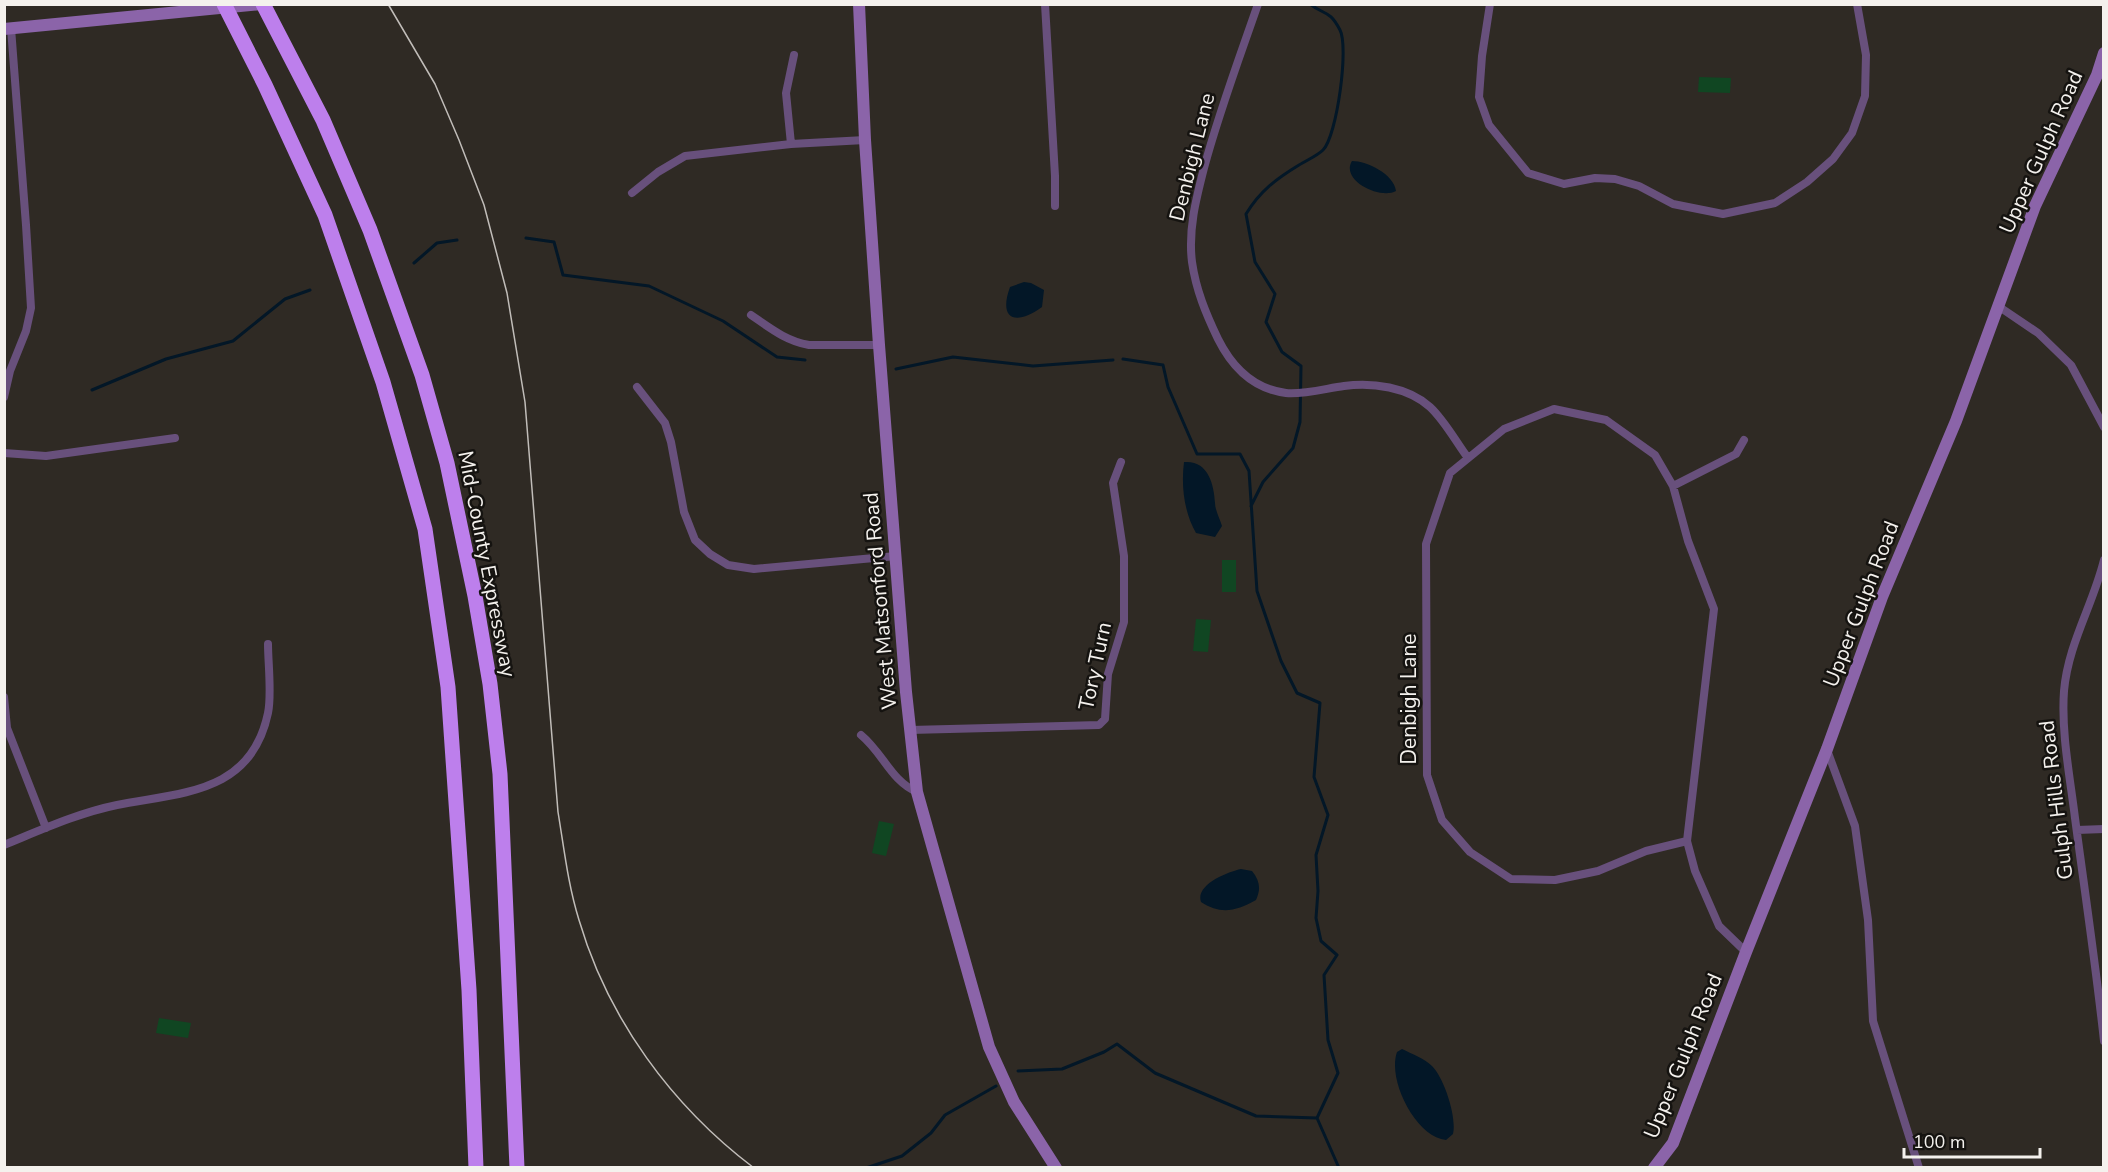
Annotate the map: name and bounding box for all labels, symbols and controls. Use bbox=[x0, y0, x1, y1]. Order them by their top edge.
street label: Upper Gulph Road bbox=[1993, 66, 2089, 238]
street label: Denbigh Lane bbox=[1163, 90, 1221, 224]
street label: Mid-County Expressway bbox=[451, 449, 523, 680]
street label: West Matsonford Road bbox=[857, 491, 903, 711]
street label: Upper Gulph Road bbox=[1816, 517, 1906, 691]
street label: Tory Turn bbox=[1072, 619, 1118, 713]
street label: Denbigh Lane bbox=[1395, 633, 1423, 765]
street label: Gulph Hills Road bbox=[2032, 719, 2080, 881]
street label: Upper Gulph Road bbox=[1637, 969, 1729, 1143]
scale bar bbox=[1904, 1121, 2040, 1159]
text: 100 m bbox=[1913, 1130, 1965, 1154]

